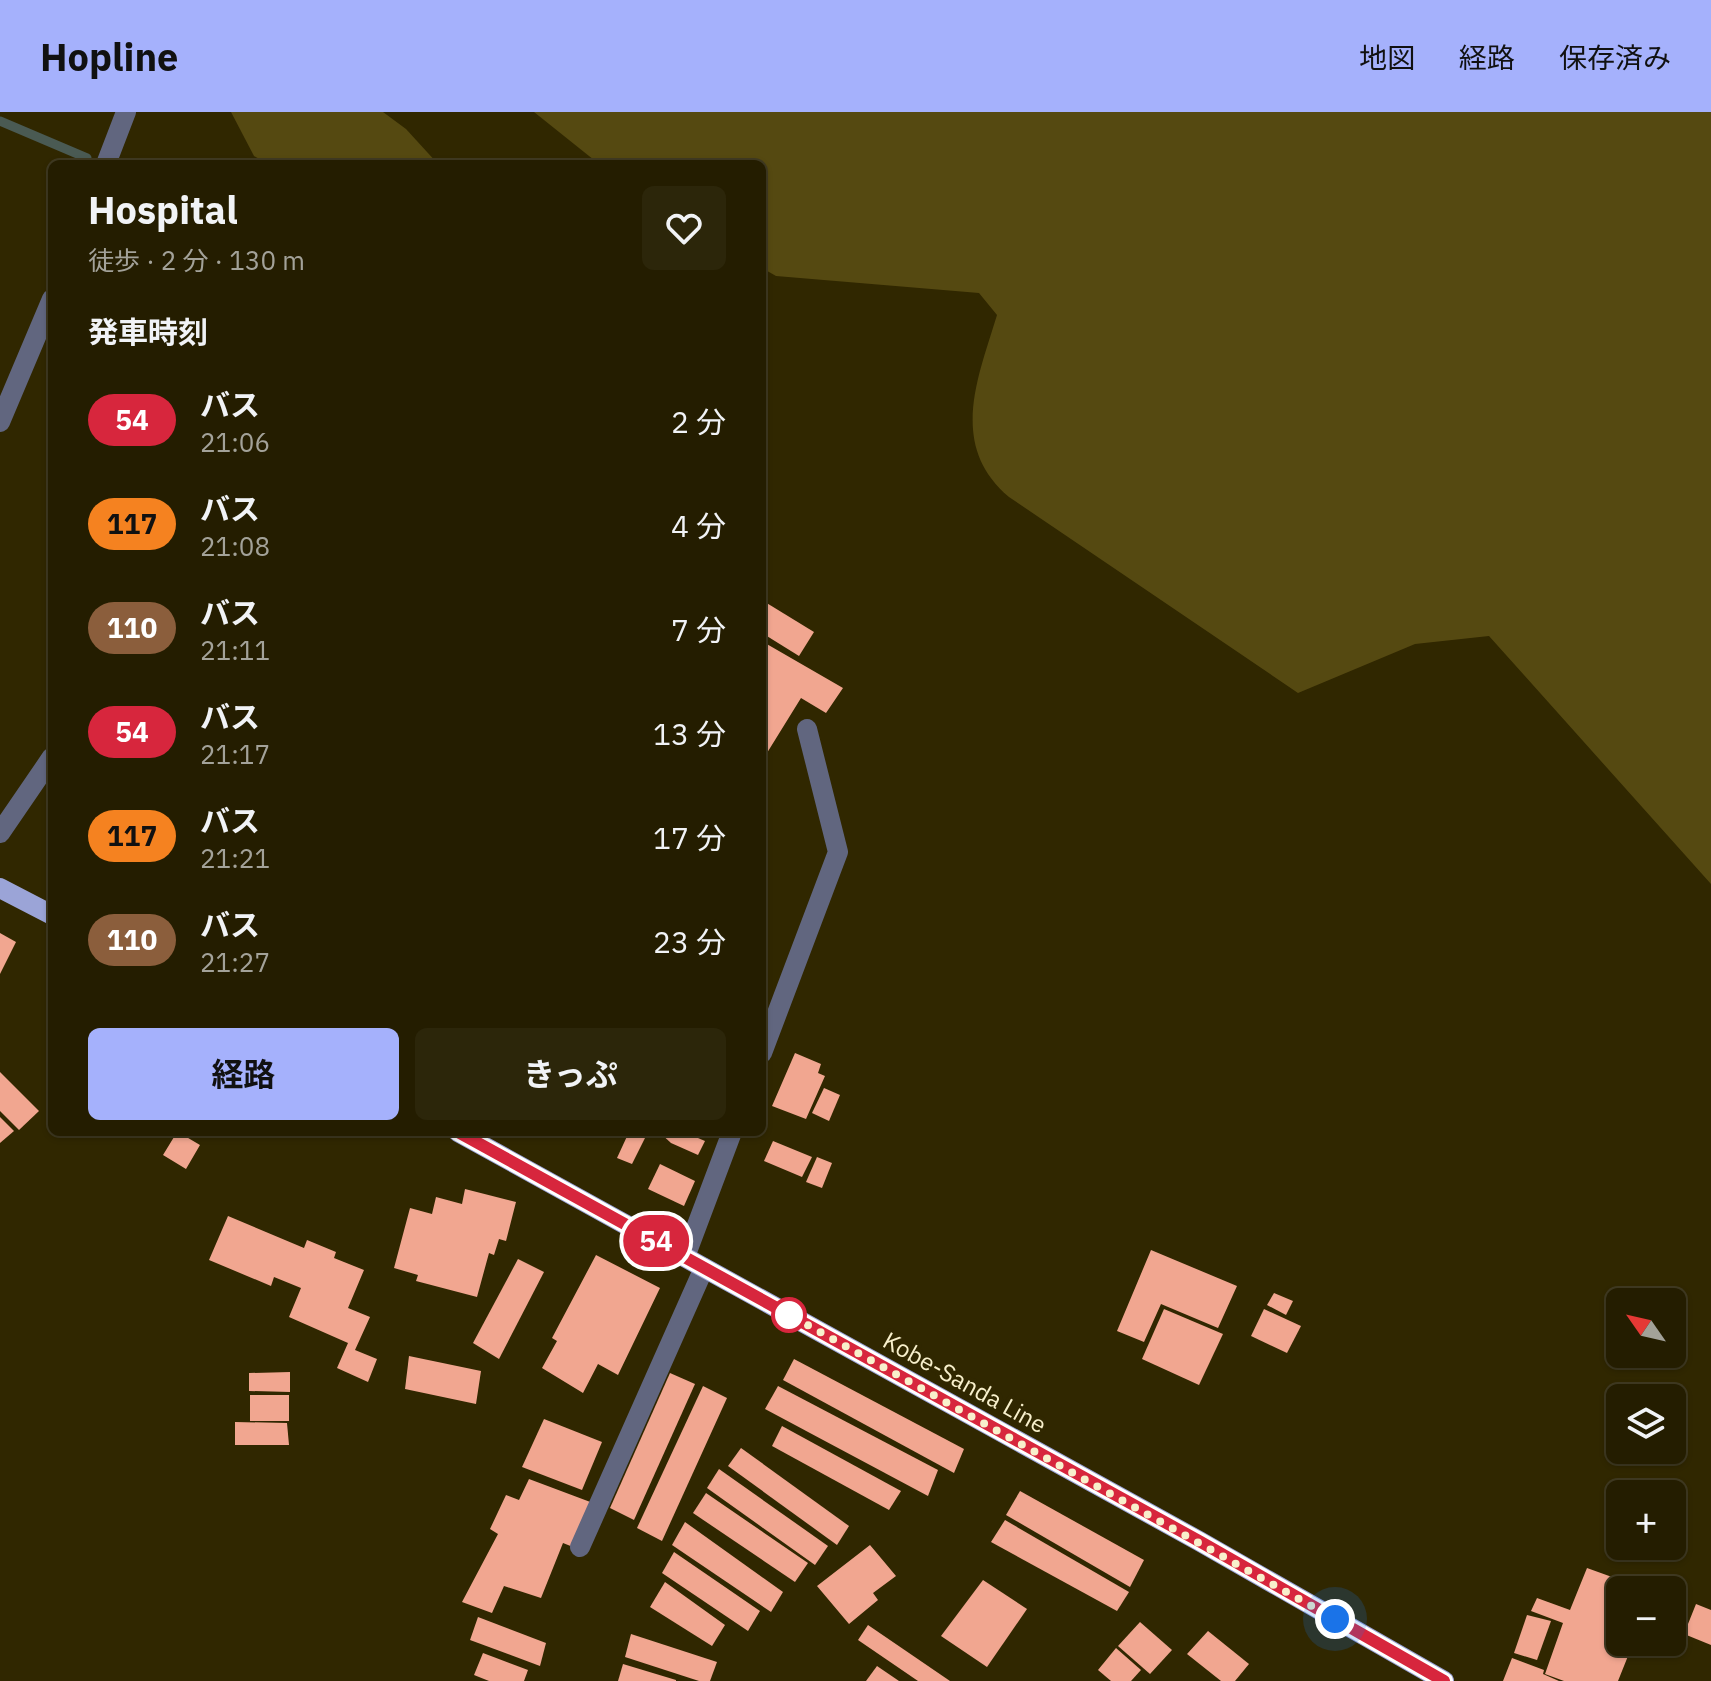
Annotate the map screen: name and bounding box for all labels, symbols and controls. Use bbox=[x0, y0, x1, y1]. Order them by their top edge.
text: Hopline bbox=[40, 32, 178, 81]
text: 地図 bbox=[1359, 39, 1415, 76]
text: 経路 bbox=[1459, 39, 1515, 76]
text: 保存済み bbox=[1559, 39, 1671, 76]
text: Hospital bbox=[88, 185, 238, 234]
button: heart bbox=[642, 186, 726, 270]
text: 徒歩 · 2 分 · 130 m bbox=[88, 243, 305, 277]
text: 発車時刻 bbox=[88, 312, 208, 351]
text: バス bbox=[200, 385, 260, 424]
text: 54 bbox=[115, 401, 149, 438]
text: 2 分 bbox=[671, 402, 726, 441]
text: 21:06 bbox=[200, 425, 270, 459]
text: バス bbox=[200, 489, 260, 528]
text: 117 bbox=[107, 505, 157, 542]
text: 4 分 bbox=[671, 506, 726, 545]
text: 21:08 bbox=[200, 529, 270, 563]
text: バス bbox=[200, 593, 260, 632]
text: 110 bbox=[107, 609, 157, 646]
text: 7 分 bbox=[671, 610, 726, 649]
text: 21:11 bbox=[200, 633, 270, 667]
text: バス bbox=[200, 697, 260, 736]
text: 54 bbox=[115, 713, 149, 750]
text: 13 分 bbox=[653, 714, 726, 753]
text: 21:17 bbox=[200, 737, 270, 771]
text: バス bbox=[200, 801, 260, 840]
text: 117 bbox=[107, 817, 157, 854]
text: 17 分 bbox=[653, 818, 726, 857]
text: 21:21 bbox=[200, 841, 270, 875]
text: バス bbox=[200, 905, 260, 944]
text: 110 bbox=[107, 921, 157, 958]
text: 23 分 bbox=[653, 922, 726, 961]
text: 21:27 bbox=[200, 945, 270, 979]
button: 経路 bbox=[88, 1028, 399, 1120]
button: きっぷ bbox=[415, 1028, 726, 1120]
line badge: 54 bbox=[620, 1215, 692, 1267]
text: 54 bbox=[639, 1222, 673, 1259]
north arrow bbox=[1606, 1288, 1686, 1368]
map controls bbox=[1606, 1288, 1686, 1656]
unlabelled marker bbox=[772, 1298, 806, 1332]
street label: Kobe-Sanda Line bbox=[878, 1324, 1052, 1440]
button: layers bbox=[1606, 1384, 1686, 1464]
button: + bbox=[1606, 1480, 1686, 1560]
button: − bbox=[1606, 1576, 1686, 1656]
your location bbox=[1315, 1599, 1355, 1639]

